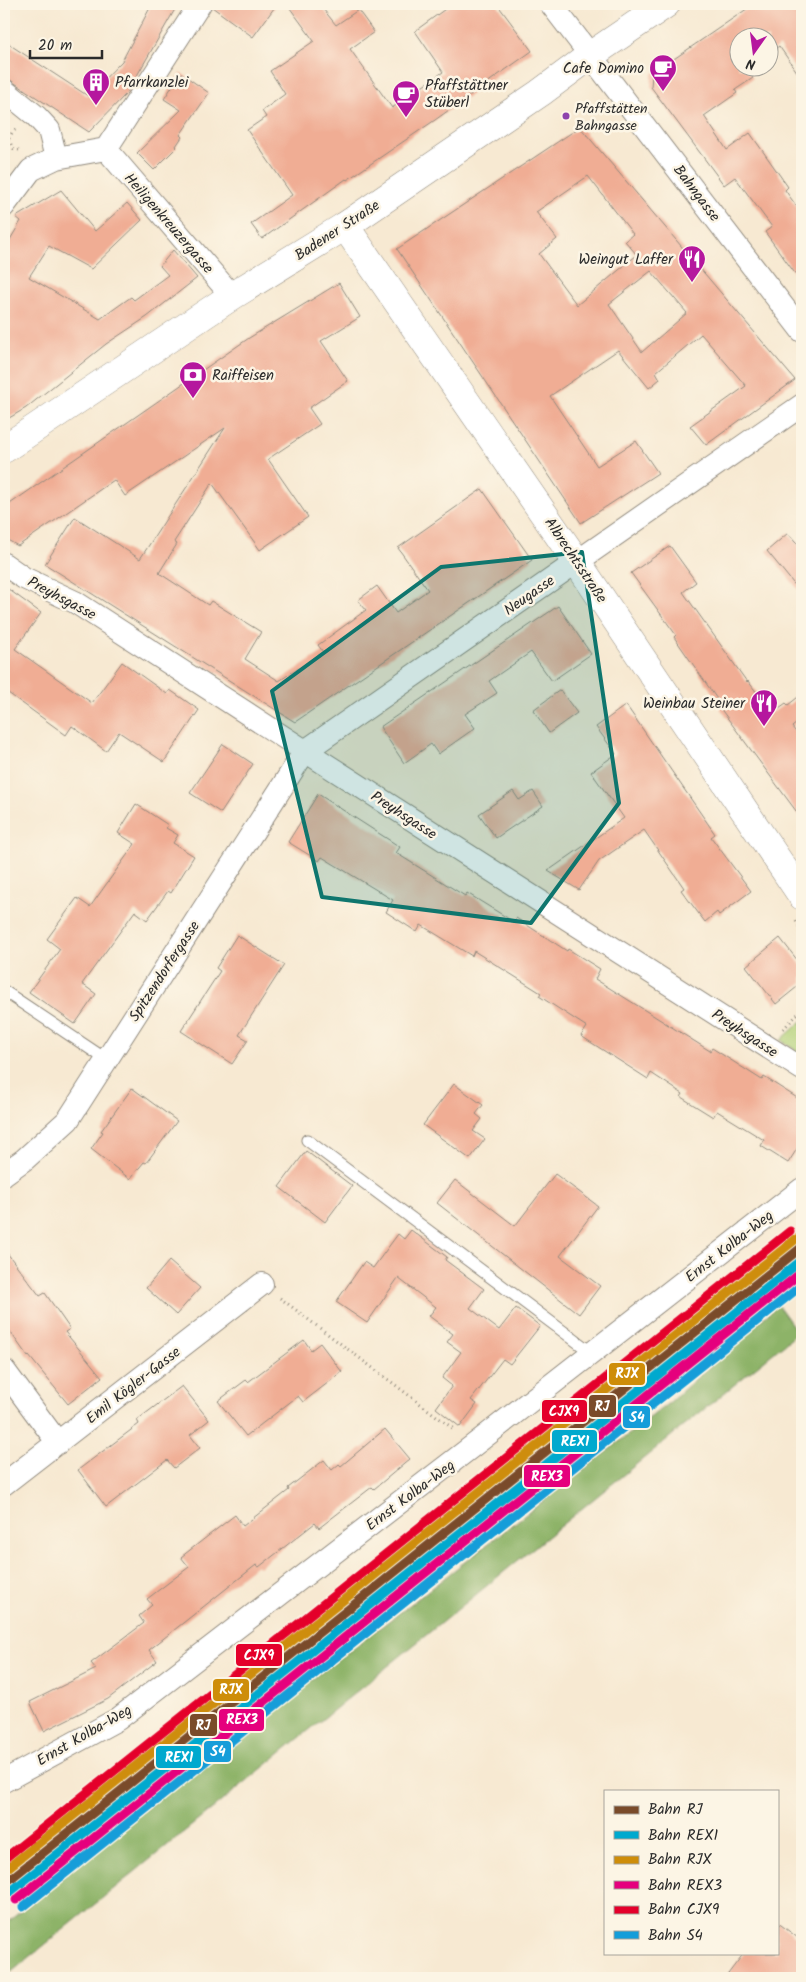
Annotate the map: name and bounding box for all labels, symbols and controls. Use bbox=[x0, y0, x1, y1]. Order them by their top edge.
scale bar bbox=[30, 28, 102, 60]
north arrow bbox=[728, 28, 778, 78]
text: 20 m bbox=[38, 34, 72, 58]
text: N bbox=[744, 52, 758, 75]
cafe icon: Cafe Domino bbox=[648, 53, 678, 92]
place label: Cafe Domino bbox=[563, 57, 644, 81]
building icon: Pfarrkanzlei bbox=[81, 67, 111, 106]
place label: Pfarrkanzlei bbox=[115, 71, 190, 95]
place label: Pfaffstättner Stüberl bbox=[425, 74, 509, 115]
cafe icon: Pfaffstättner Stüberl bbox=[391, 79, 421, 118]
place label: Pfaffstätten Bahngasse bbox=[575, 98, 648, 137]
marker: Pfaffstätten Bahngasse bbox=[561, 111, 571, 121]
street label: Bahngasse bbox=[667, 160, 726, 227]
street label: Heiligenkreuzergasse bbox=[117, 168, 219, 280]
street label: Badener Straße bbox=[290, 194, 385, 268]
restaurant icon: Weingut Laffer bbox=[677, 244, 707, 283]
place label: Weingut Laffer bbox=[579, 248, 674, 272]
bank icon: Raiffeisen bbox=[178, 360, 208, 399]
place label: Raiffeisen bbox=[212, 364, 274, 388]
street label: Albrechtsstraße bbox=[538, 513, 613, 609]
street label: Neugasse bbox=[499, 569, 560, 622]
street label: Preyhsgasse bbox=[23, 571, 101, 627]
restaurant icon: Weinbau Steiner bbox=[749, 688, 779, 727]
place label: Weinbau Steiner bbox=[643, 692, 746, 716]
street label: Preyhsgasse bbox=[365, 785, 442, 846]
street label: Spitzendorfergasse bbox=[123, 916, 207, 1027]
street label: Preyhsgasse bbox=[706, 1003, 783, 1064]
street label: Ernst Kolba-Weg bbox=[680, 1204, 779, 1289]
street label: Emil Kögler-Gasse bbox=[81, 1341, 186, 1431]
line badge: RJX bbox=[608, 1362, 646, 1386]
text: RJX bbox=[615, 1363, 640, 1385]
line badge: RJ bbox=[588, 1394, 617, 1418]
text: RJ bbox=[594, 1396, 611, 1418]
line badge: CJX9 bbox=[541, 1399, 588, 1423]
text: CJX9 bbox=[549, 1401, 579, 1423]
line badge: S4 bbox=[622, 1405, 651, 1429]
text: S4 bbox=[629, 1407, 645, 1429]
line badge: REX1 bbox=[551, 1429, 598, 1453]
text: REX1 bbox=[561, 1431, 590, 1453]
street label: Ernst Kolba-Weg bbox=[361, 1454, 460, 1537]
line badge: REX3 bbox=[523, 1464, 571, 1488]
text: REX3 bbox=[531, 1466, 563, 1488]
line badge: CJX9 bbox=[235, 1643, 283, 1667]
text: CJX9 bbox=[244, 1645, 274, 1667]
line badge: RJX bbox=[212, 1678, 250, 1702]
text: RJX bbox=[219, 1679, 244, 1701]
street label: Ernst Kolba-Weg bbox=[32, 1699, 137, 1773]
line badge: REX3 bbox=[218, 1708, 265, 1732]
text: REX3 bbox=[226, 1709, 258, 1731]
line badge: RJ bbox=[189, 1713, 218, 1737]
text: RJ bbox=[195, 1715, 212, 1737]
line badge: S4 bbox=[203, 1740, 232, 1763]
text: S4 bbox=[210, 1741, 226, 1763]
line badge: REX1 bbox=[155, 1745, 202, 1769]
text: REX1 bbox=[165, 1747, 194, 1769]
legend bbox=[604, 1790, 778, 1954]
text: Bahn RJ bbox=[648, 1798, 703, 1822]
text: Bahn REX1 bbox=[648, 1824, 719, 1848]
text: Bahn RJX bbox=[648, 1848, 712, 1872]
text: Bahn REX3 bbox=[648, 1874, 723, 1898]
text: Bahn CJX9 bbox=[648, 1898, 720, 1922]
text: Bahn S4 bbox=[648, 1924, 703, 1948]

